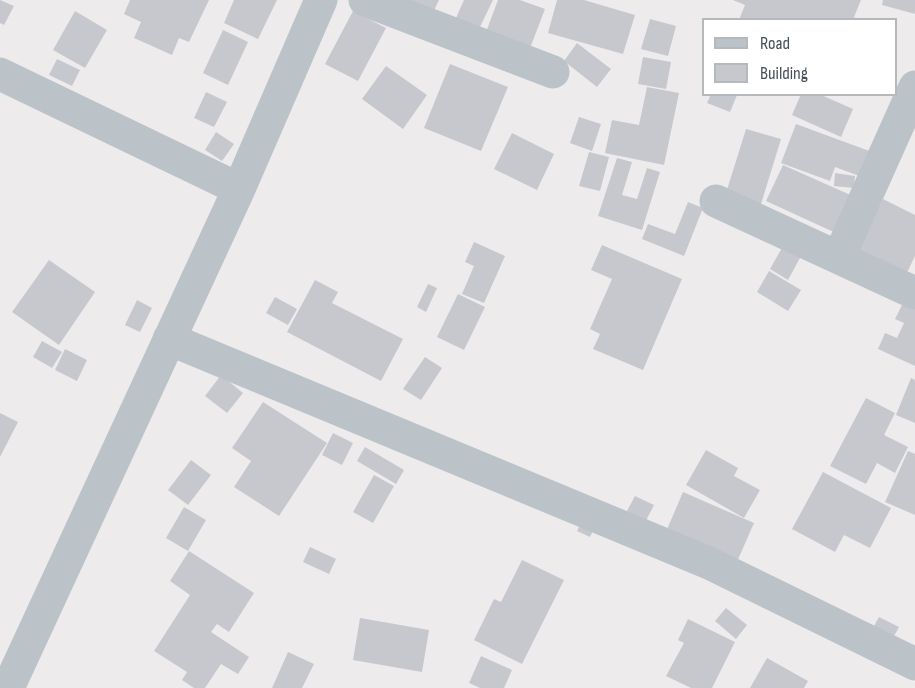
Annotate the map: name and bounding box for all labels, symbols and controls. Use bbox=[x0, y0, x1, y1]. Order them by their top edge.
legend bbox=[702, 18, 897, 96]
text: Road bbox=[760, 33, 790, 54]
text: Building bbox=[760, 63, 808, 84]

